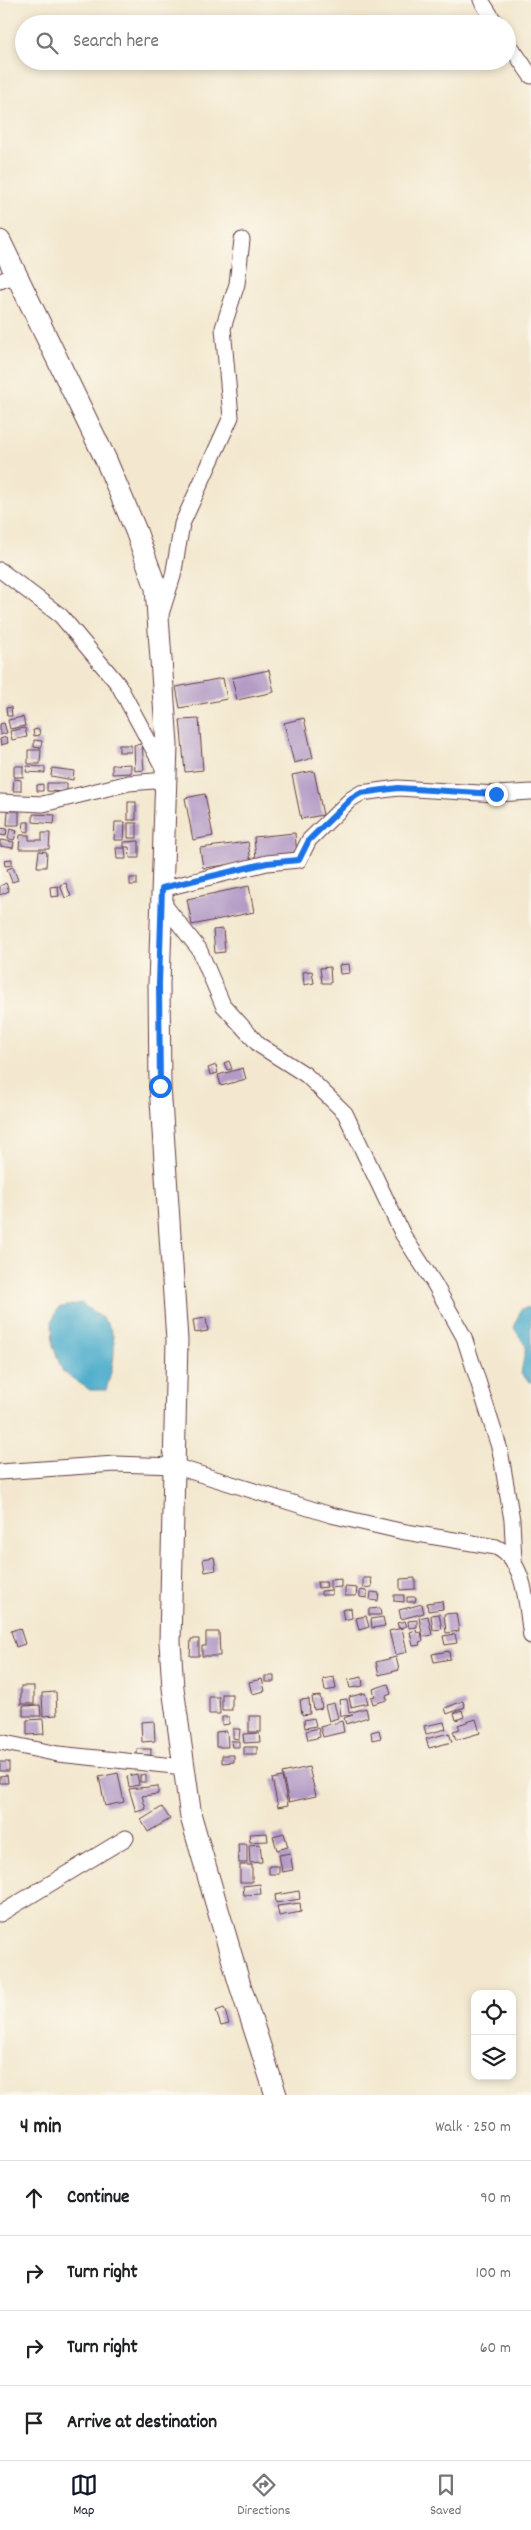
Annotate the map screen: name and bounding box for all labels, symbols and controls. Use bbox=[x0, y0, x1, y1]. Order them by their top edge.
search box bbox=[15, 15, 516, 70]
icon: search bbox=[33, 29, 61, 57]
text: Search here bbox=[73, 29, 159, 56]
route end bbox=[485, 783, 508, 806]
route start bbox=[149, 1075, 172, 1098]
map controls bbox=[471, 1990, 516, 2080]
button: locate bbox=[471, 1990, 516, 2035]
button: layers bbox=[471, 2035, 516, 2080]
text: 4 min bbox=[20, 2113, 62, 2143]
text: Walk · 250 m bbox=[435, 2116, 511, 2139]
icon: ahead bbox=[20, 2184, 48, 2212]
text: Continue bbox=[67, 2185, 129, 2212]
text: 90 m bbox=[480, 2187, 511, 2210]
icon: right bbox=[20, 2259, 48, 2287]
text: Turn right bbox=[67, 2260, 138, 2287]
text: 100 m bbox=[475, 2262, 511, 2285]
icon: right bbox=[20, 2334, 48, 2362]
text: Turn right bbox=[67, 2335, 138, 2362]
text: 60 m bbox=[480, 2337, 511, 2360]
icon: arrive bbox=[20, 2409, 48, 2437]
text: Arrive at destination bbox=[67, 2410, 217, 2437]
tab: Map bbox=[70, 2471, 98, 2521]
tab: Directions bbox=[237, 2471, 290, 2521]
tab: Saved bbox=[430, 2471, 461, 2521]

